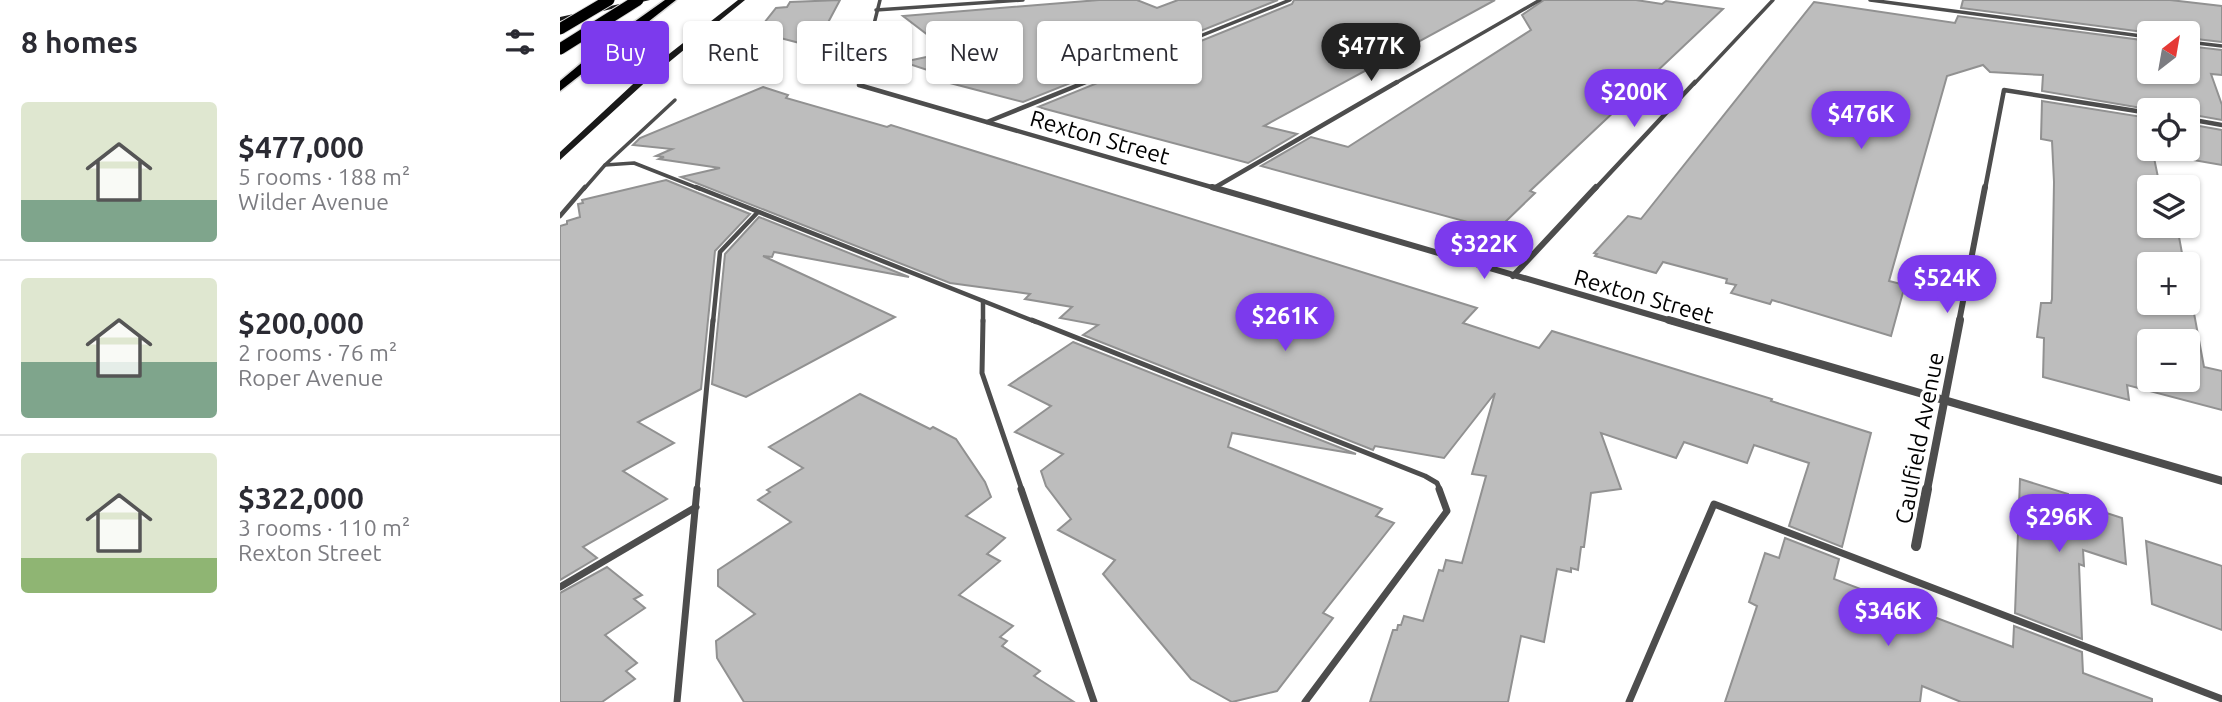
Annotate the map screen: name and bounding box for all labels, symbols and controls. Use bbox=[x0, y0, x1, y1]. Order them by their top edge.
chip: Buy bbox=[581, 21, 669, 84]
chip: Rent bbox=[683, 21, 783, 84]
chip: Filters bbox=[797, 21, 912, 84]
chip: New bbox=[926, 21, 1023, 84]
chip: Apartment bbox=[1037, 21, 1202, 84]
north arrow bbox=[2137, 21, 2200, 84]
map controls bbox=[2137, 21, 2200, 392]
icon: filters bbox=[501, 23, 539, 61]
pin: $477K bbox=[1322, 24, 1420, 83]
text: 8 homes bbox=[21, 25, 138, 59]
text: $477K bbox=[1337, 33, 1405, 58]
pin: $200K bbox=[1585, 69, 1683, 129]
text: $200K bbox=[1600, 79, 1668, 104]
pin: $476K bbox=[1812, 92, 1910, 151]
button: locate bbox=[2137, 98, 2200, 161]
text: $476K bbox=[1827, 101, 1895, 126]
street label: Rexton Street bbox=[1028, 105, 1172, 169]
icon: home bbox=[77, 130, 161, 214]
text: $477,000 bbox=[238, 130, 364, 164]
text: 5 rooms · 188 m² bbox=[238, 164, 410, 189]
button: layers bbox=[2137, 175, 2200, 238]
text: Wilder Avenue bbox=[238, 189, 389, 214]
pin: $322K bbox=[1435, 222, 1533, 281]
text: $322K bbox=[1450, 231, 1518, 256]
button: + bbox=[2137, 252, 2200, 315]
pin: $524K bbox=[1898, 256, 1996, 315]
street label: Rexton Street bbox=[1572, 264, 1716, 328]
text: $524K bbox=[1913, 265, 1981, 290]
pin: $261K bbox=[1236, 294, 1334, 353]
text: $261K bbox=[1251, 303, 1319, 328]
icon: home bbox=[77, 306, 161, 390]
text: $200,000 bbox=[238, 306, 364, 340]
button: − bbox=[2137, 329, 2200, 392]
text: 2 rooms · 76 m² bbox=[238, 340, 397, 365]
street label: Caulfield Avenue bbox=[1890, 350, 1948, 526]
text: Roper Avenue bbox=[238, 365, 383, 390]
icon: home bbox=[77, 481, 161, 565]
text: $322,000 bbox=[238, 481, 364, 515]
pin: $296K bbox=[2010, 494, 2108, 554]
text: $296K bbox=[2025, 504, 2093, 529]
text: 3 rooms · 110 m² bbox=[238, 515, 410, 540]
text: Rexton Street bbox=[238, 540, 382, 565]
pin: $346K bbox=[1839, 588, 1937, 648]
text: $346K bbox=[1854, 598, 1922, 623]

